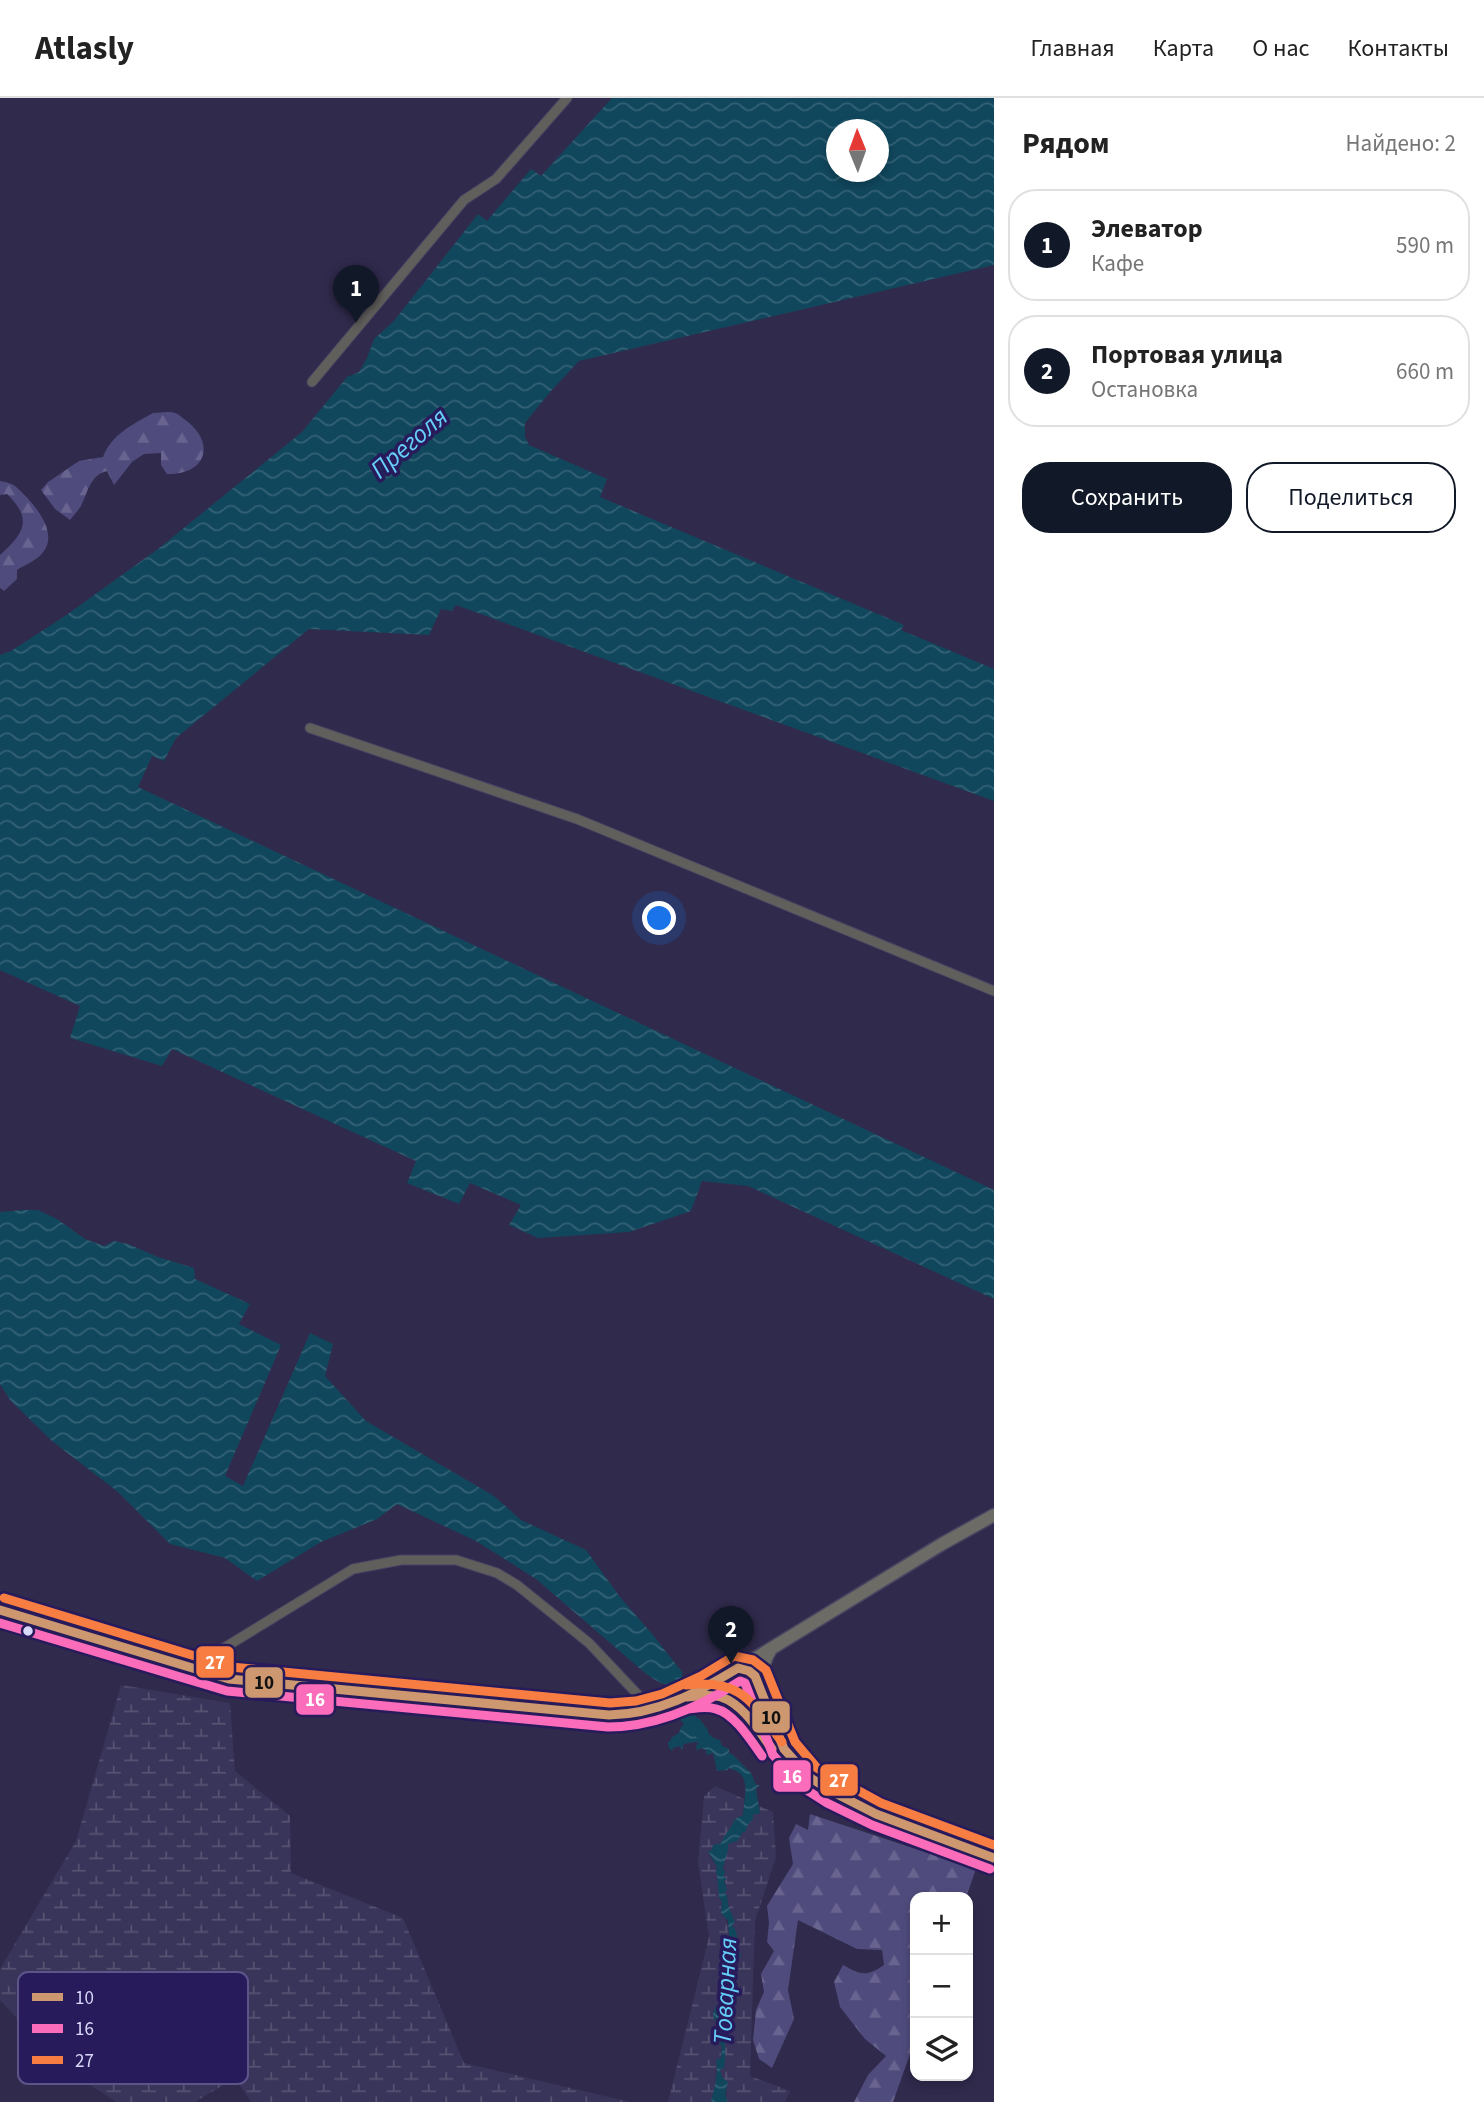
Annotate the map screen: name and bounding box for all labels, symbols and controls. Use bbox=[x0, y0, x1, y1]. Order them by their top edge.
text: Atlasly bbox=[35, 25, 134, 72]
text: Главная bbox=[1030, 31, 1115, 66]
text: Карта bbox=[1153, 31, 1214, 66]
text: О нас bbox=[1252, 31, 1309, 66]
text: Контакты bbox=[1347, 31, 1449, 66]
north arrow bbox=[826, 119, 889, 182]
text: Рядом bbox=[1022, 122, 1110, 165]
text: Найдено: 2 bbox=[1346, 127, 1456, 160]
text: Элеватор bbox=[1091, 210, 1203, 247]
text: 1 bbox=[1041, 229, 1053, 262]
text: 590 m bbox=[1396, 229, 1454, 262]
text: Кафе bbox=[1091, 247, 1144, 280]
pin: 1 bbox=[333, 265, 379, 323]
text: Портовая улица bbox=[1091, 336, 1283, 373]
text: 2 bbox=[1041, 355, 1053, 388]
text: 660 m bbox=[1396, 355, 1454, 388]
text: Остановка bbox=[1091, 373, 1198, 406]
water label: Преголя bbox=[362, 399, 456, 487]
button: Сохранить bbox=[1022, 462, 1232, 533]
button: Поделиться bbox=[1246, 462, 1456, 533]
your location bbox=[642, 901, 676, 935]
pin: 2 bbox=[708, 1606, 754, 1664]
unlabelled marker bbox=[21, 1624, 35, 1638]
line badge: 27 bbox=[195, 1645, 235, 1679]
text: 27 bbox=[205, 1650, 225, 1677]
line badge: 10 bbox=[244, 1666, 284, 1699]
text: 10 bbox=[254, 1670, 274, 1697]
line badge: 16 bbox=[295, 1683, 335, 1716]
text: 16 bbox=[305, 1687, 325, 1714]
line badge: 10 bbox=[751, 1700, 791, 1734]
text: 10 bbox=[761, 1705, 781, 1732]
line badge: 16 bbox=[772, 1759, 812, 1793]
line badge: 27 bbox=[819, 1763, 859, 1797]
text: 16 bbox=[782, 1764, 802, 1791]
text: 27 bbox=[829, 1768, 849, 1795]
map controls bbox=[910, 1892, 973, 2081]
button: + bbox=[910, 1892, 973, 1955]
water label: Товарная bbox=[704, 1937, 746, 2045]
button: − bbox=[910, 1955, 973, 2018]
legend bbox=[18, 1972, 248, 2084]
text: 10 bbox=[75, 1985, 94, 2012]
text: 16 bbox=[75, 2016, 94, 2043]
button: layers bbox=[910, 2018, 973, 2081]
text: 27 bbox=[75, 2048, 94, 2075]

